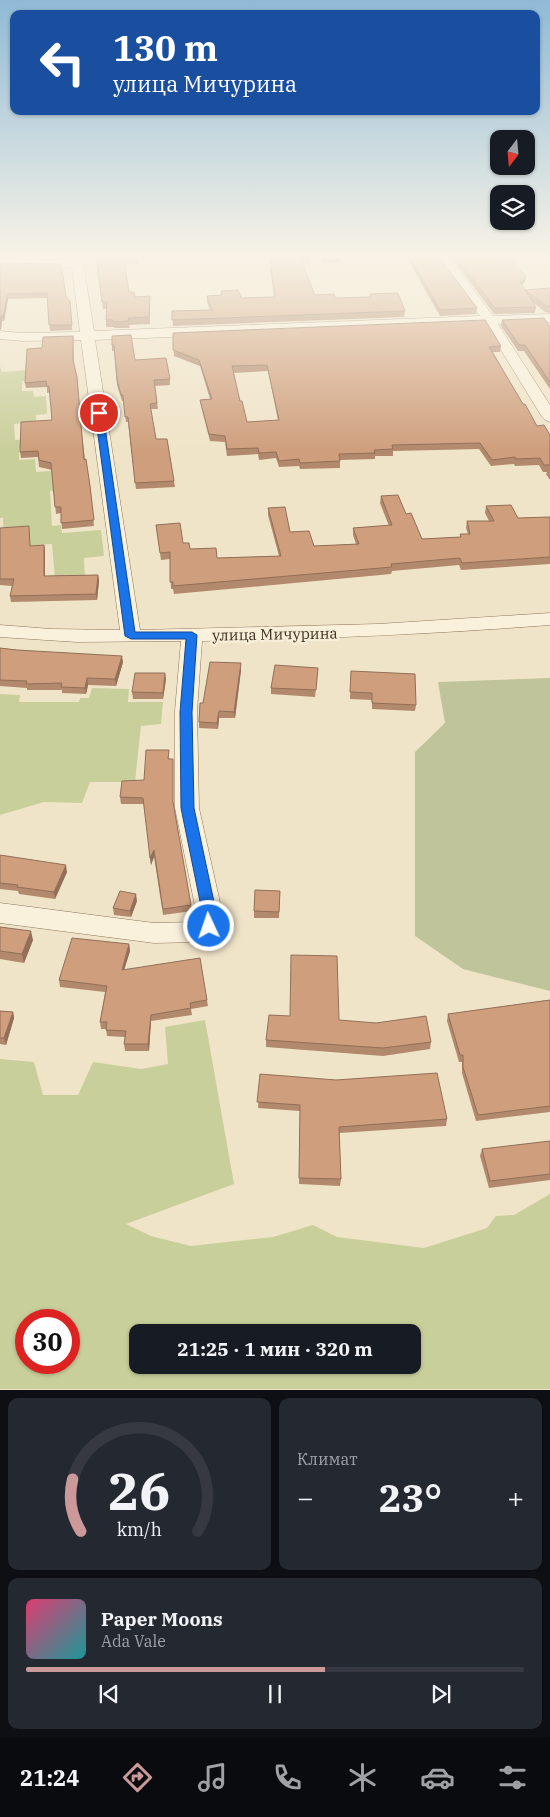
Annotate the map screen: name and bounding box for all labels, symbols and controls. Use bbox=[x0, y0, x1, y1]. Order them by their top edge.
text: 130 m bbox=[113, 25, 218, 71]
icon: left bbox=[30, 30, 95, 95]
text: улица Мичурина bbox=[113, 69, 297, 98]
north arrow bbox=[490, 130, 535, 175]
map controls bbox=[490, 130, 535, 230]
button: layers bbox=[490, 185, 535, 230]
pin bbox=[78, 392, 120, 434]
icon: arrive bbox=[85, 399, 113, 427]
street label: улица Мичурина bbox=[212, 623, 338, 645]
position arrow bbox=[182, 899, 234, 951]
speed limit sign: 30 bbox=[15, 1309, 80, 1374]
text: 21:25 · 1 мин · 320 m bbox=[177, 1337, 373, 1361]
text: Климат bbox=[297, 1449, 357, 1469]
text: 26 bbox=[108, 1457, 171, 1524]
text: 23° bbox=[379, 1473, 442, 1522]
text: − bbox=[297, 1479, 314, 1516]
text: + bbox=[507, 1479, 524, 1516]
text: km/h bbox=[117, 1518, 162, 1541]
text: Paper Moons bbox=[101, 1607, 223, 1631]
text: Ada Vale bbox=[101, 1631, 166, 1651]
icon: previous bbox=[95, 1680, 123, 1708]
icon: pause bbox=[261, 1680, 289, 1708]
icon: next bbox=[427, 1680, 455, 1708]
icon: directions bbox=[120, 1760, 155, 1795]
icon: music bbox=[195, 1760, 230, 1795]
icon: phone bbox=[270, 1760, 305, 1795]
icon: climate bbox=[345, 1760, 380, 1795]
icon: car bbox=[420, 1760, 455, 1795]
icon: filters bbox=[495, 1760, 530, 1795]
text: 21:24 bbox=[20, 1763, 80, 1792]

